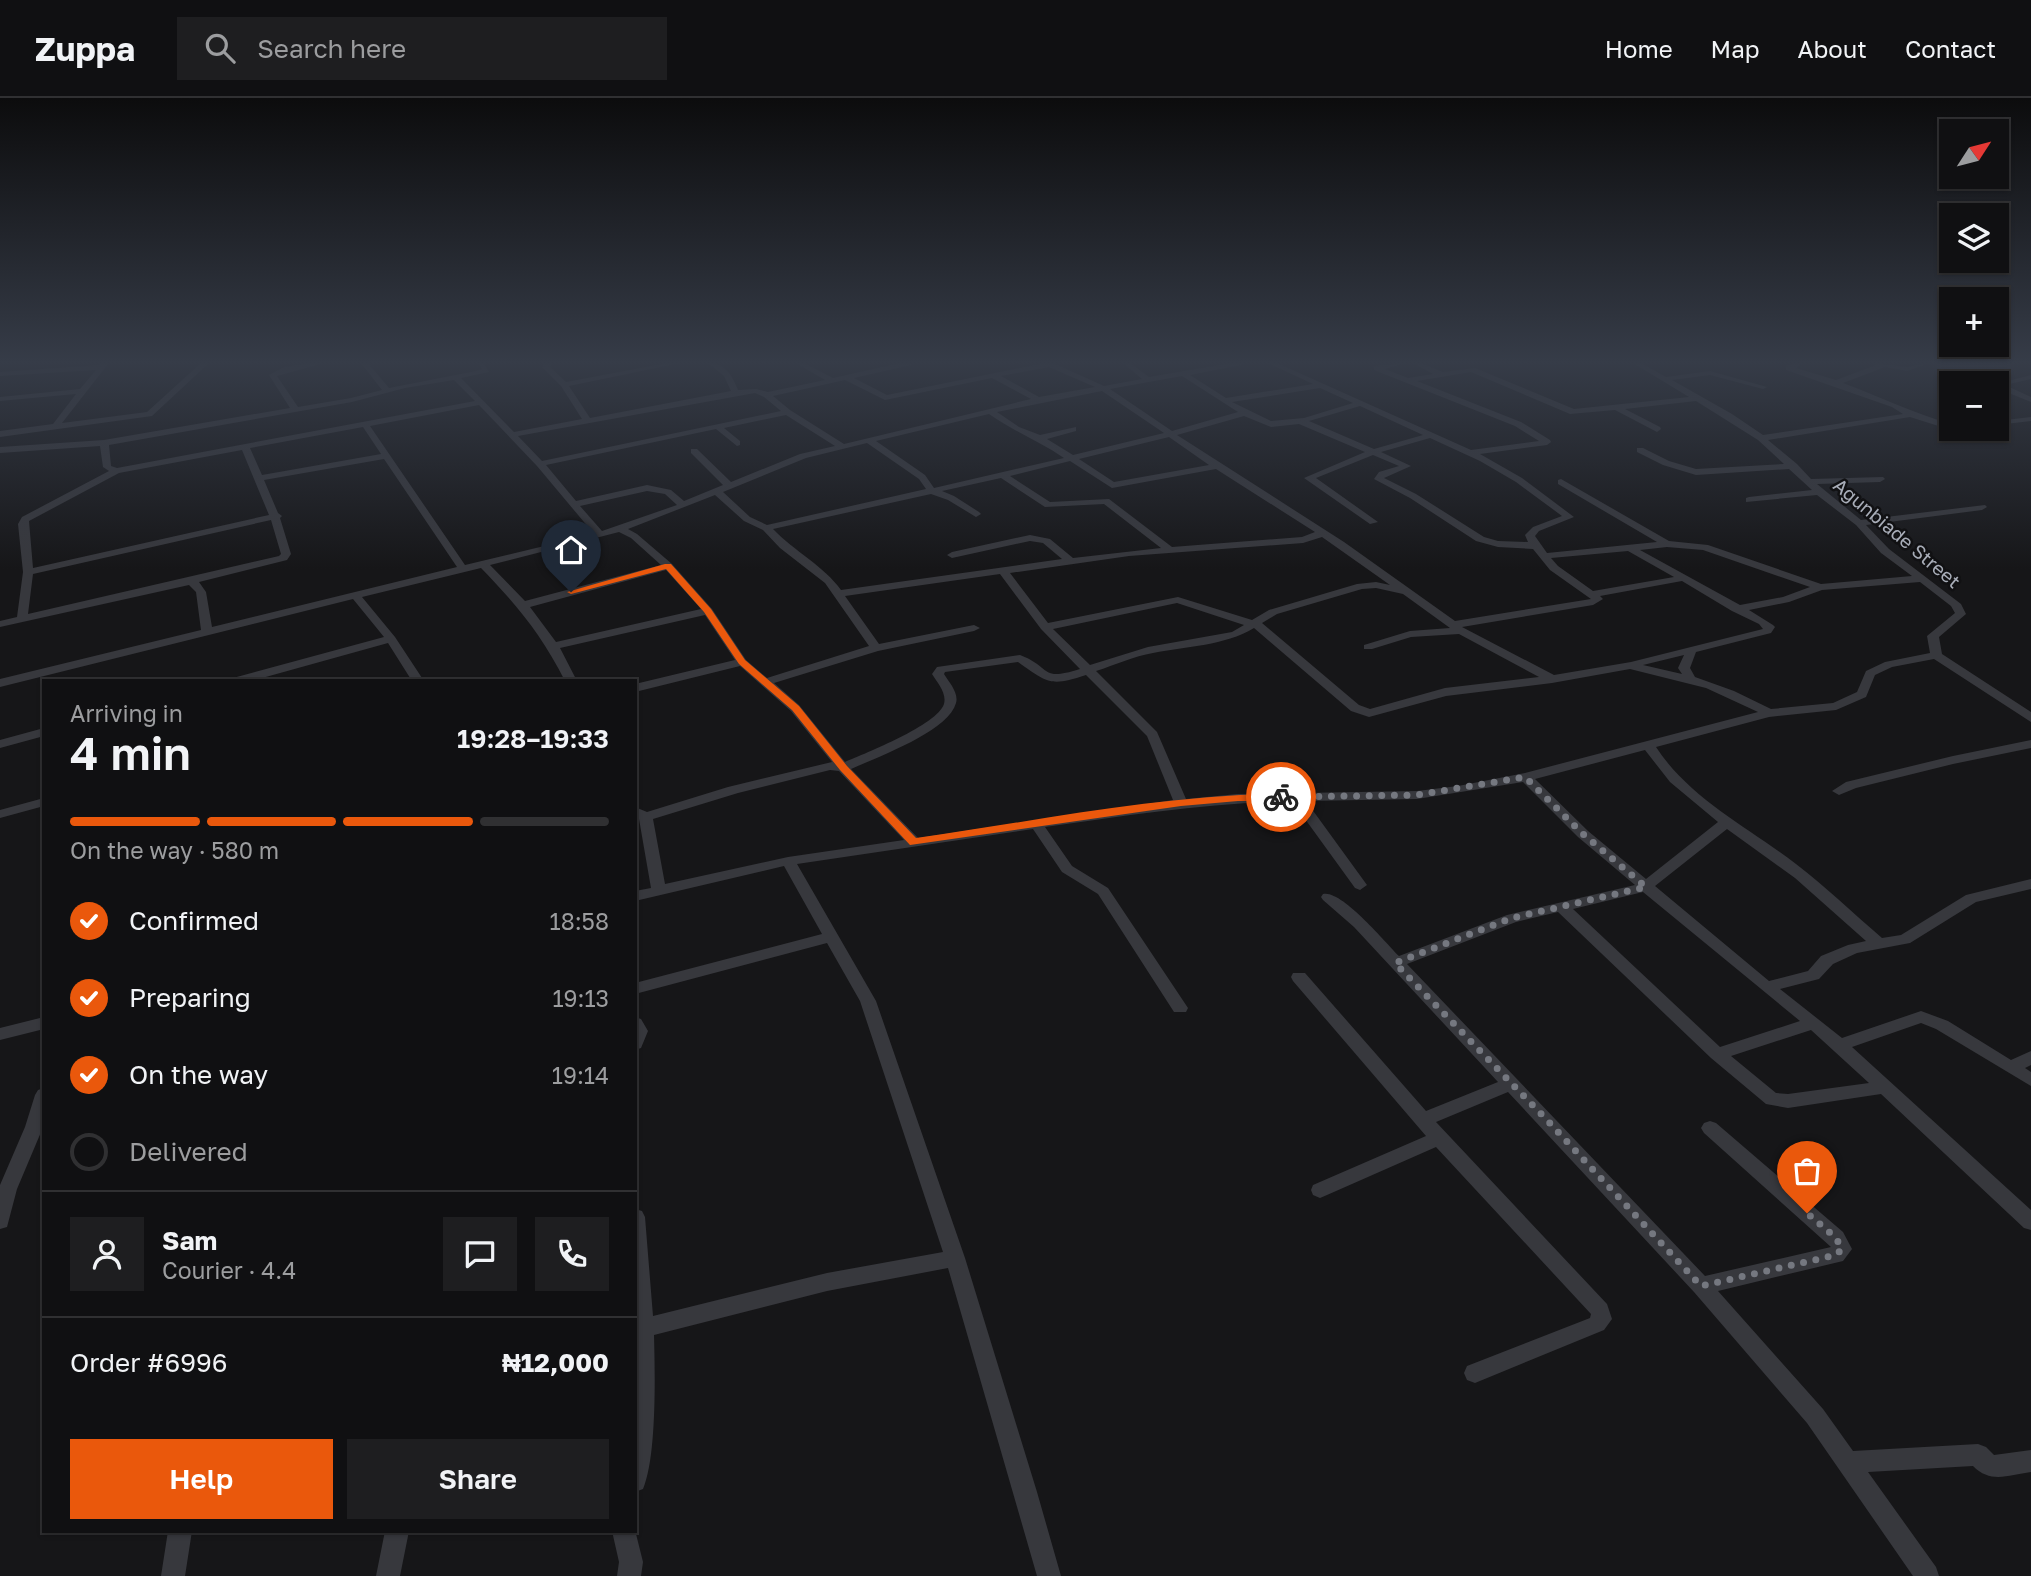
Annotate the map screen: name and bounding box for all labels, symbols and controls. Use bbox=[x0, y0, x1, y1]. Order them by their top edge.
search box bbox=[177, 17, 667, 80]
text: Zuppa bbox=[35, 29, 135, 68]
icon: search bbox=[201, 29, 239, 67]
text: Search here bbox=[257, 33, 406, 64]
text: Home bbox=[1605, 34, 1673, 63]
text: Map bbox=[1711, 34, 1760, 63]
text: About bbox=[1798, 34, 1867, 63]
text: Contact bbox=[1905, 34, 1996, 63]
north arrow bbox=[1939, 119, 2009, 189]
map controls bbox=[1939, 119, 2009, 441]
button: layers bbox=[1939, 203, 2009, 273]
button: + bbox=[1939, 287, 2009, 357]
button: − bbox=[1939, 371, 2009, 441]
street label: Agunbiade Street bbox=[1829, 473, 1965, 592]
pin bbox=[541, 520, 601, 592]
icon: home bbox=[552, 531, 590, 569]
text: Arriving in bbox=[70, 699, 183, 727]
text: 19:28–19:33 bbox=[457, 723, 609, 754]
text: 4 min bbox=[70, 725, 191, 780]
courier bbox=[1246, 762, 1316, 832]
icon: bike bbox=[1262, 778, 1300, 816]
text: On the way · 580 m bbox=[70, 836, 279, 864]
icon: check bbox=[70, 902, 108, 940]
text: Confirmed bbox=[129, 905, 259, 936]
text: 18:58 bbox=[550, 907, 609, 935]
icon: check bbox=[70, 979, 108, 1017]
text: Preparing bbox=[129, 982, 251, 1013]
text: 19:13 bbox=[552, 984, 609, 1012]
icon: check bbox=[70, 1056, 108, 1094]
text: On the way bbox=[129, 1059, 268, 1090]
text: 19:14 bbox=[552, 1061, 609, 1089]
text: Delivered bbox=[129, 1136, 248, 1167]
pin bbox=[1777, 1141, 1837, 1213]
icon: bag bbox=[1788, 1152, 1826, 1190]
button: person bbox=[70, 1217, 144, 1291]
button: chat bbox=[443, 1217, 517, 1291]
button: phone bbox=[535, 1217, 609, 1291]
text: Sam bbox=[162, 1225, 217, 1256]
text: Courier · 4.4 bbox=[162, 1256, 296, 1284]
text: Order #6996 bbox=[70, 1347, 227, 1378]
text: ₦12,000 bbox=[502, 1347, 609, 1378]
button: Help bbox=[70, 1439, 333, 1519]
button: Share bbox=[347, 1439, 609, 1519]

